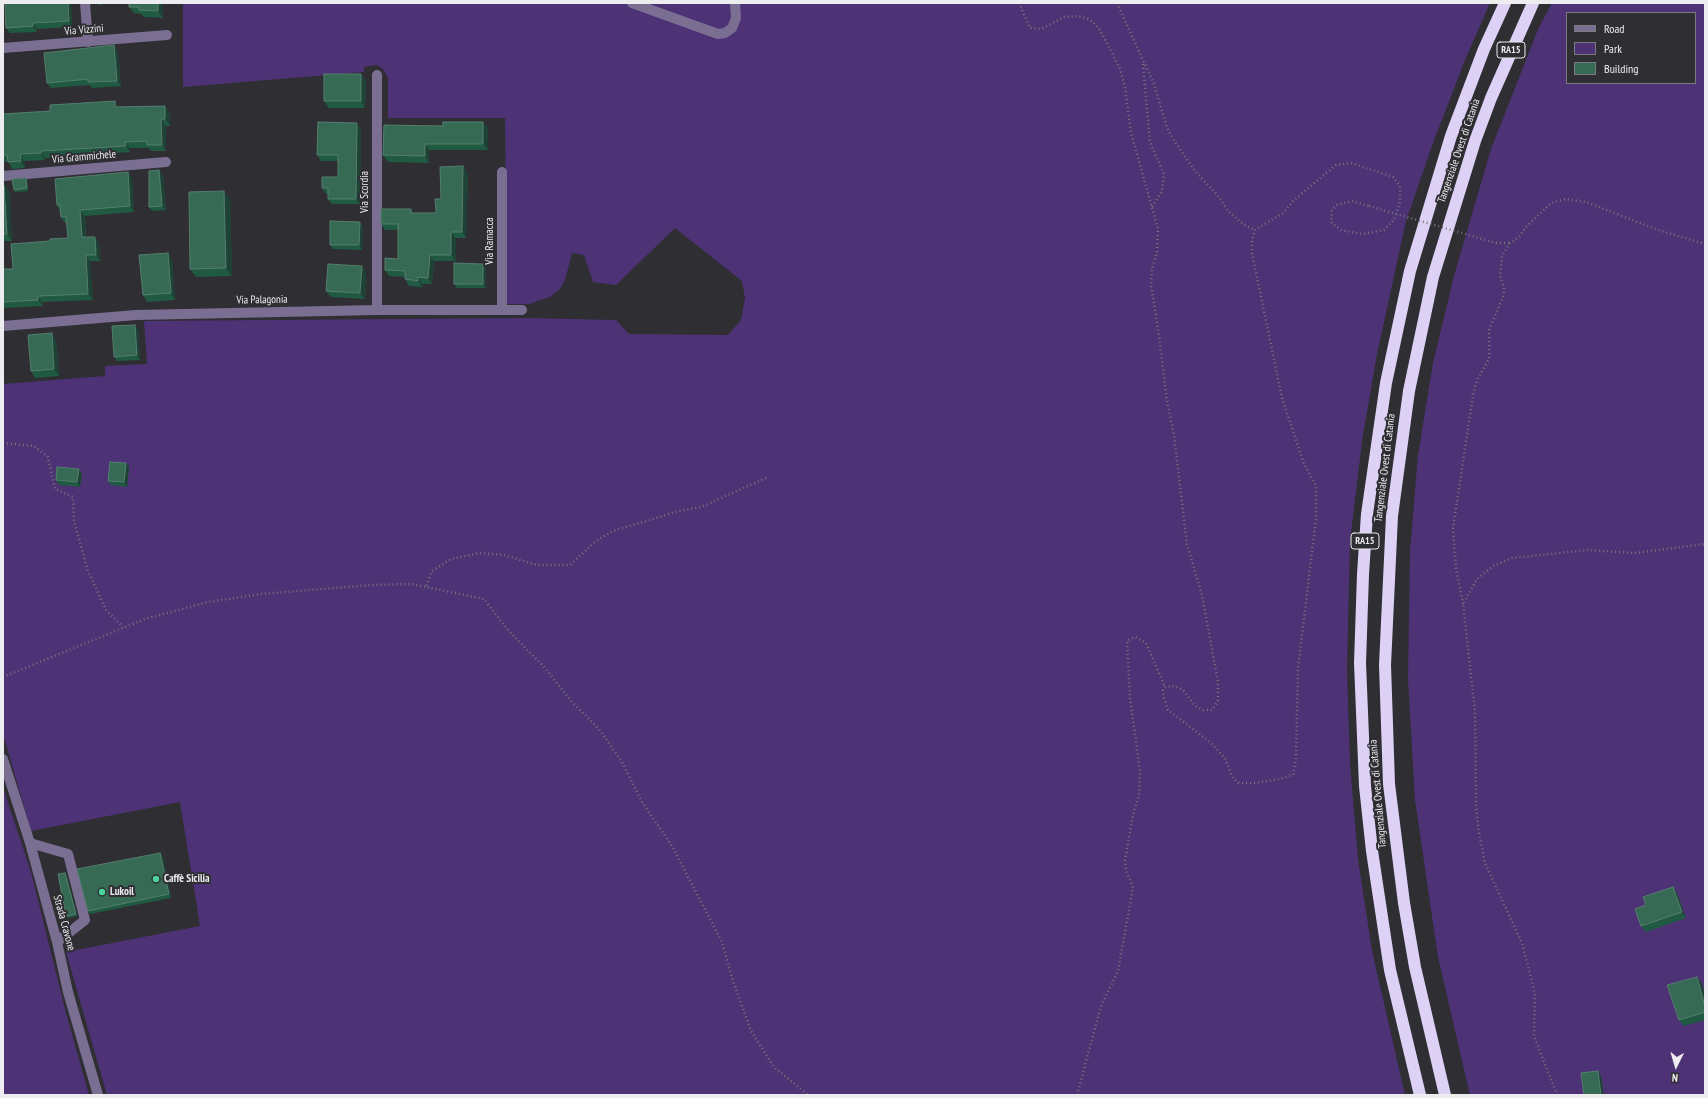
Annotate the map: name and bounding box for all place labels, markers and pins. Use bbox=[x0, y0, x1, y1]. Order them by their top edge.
place label: Caffè Sicilia bbox=[164, 872, 210, 886]
marker: Caffè Sicilia bbox=[151, 874, 161, 884]
place label: Lukoil bbox=[110, 885, 134, 899]
marker: Lukoil bbox=[97, 887, 107, 897]

